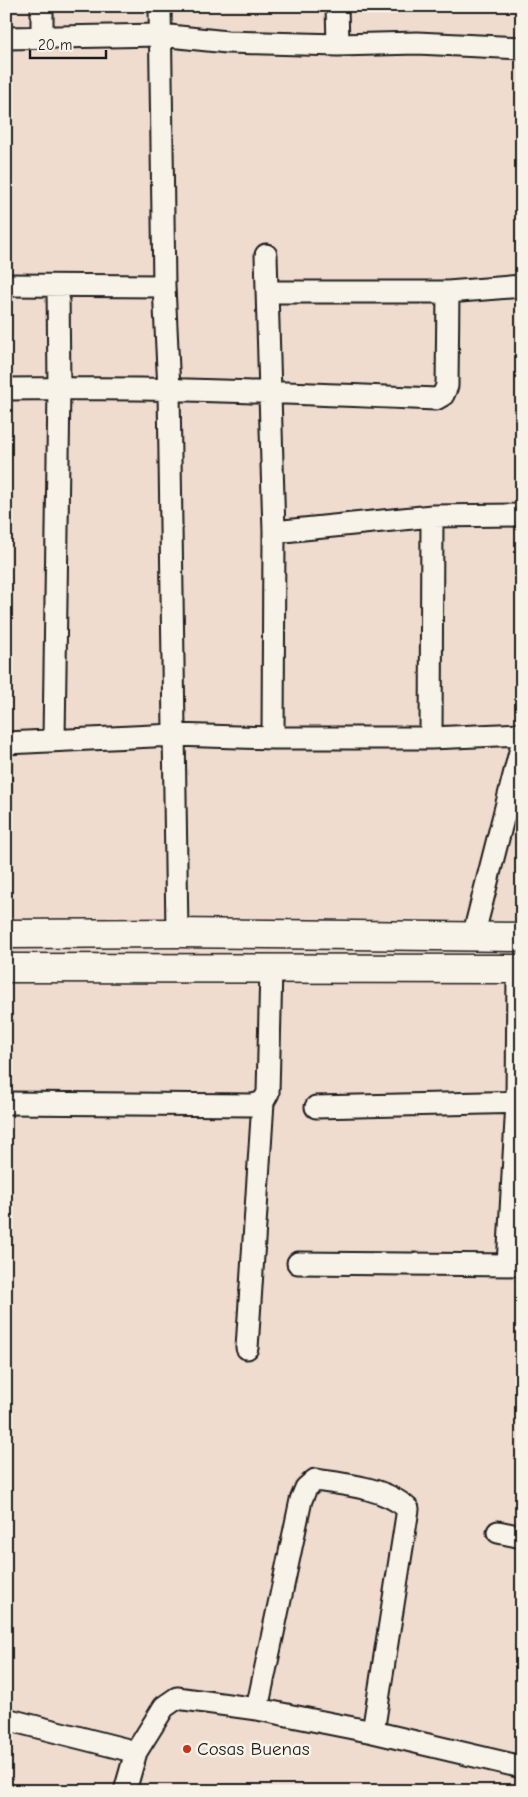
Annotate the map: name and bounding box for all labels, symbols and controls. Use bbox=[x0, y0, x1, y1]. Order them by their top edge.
scale bar bbox=[30, 28, 106, 60]
text: 20 m bbox=[38, 36, 72, 54]
place label: Cosas Buenas bbox=[197, 1738, 310, 1760]
marker: Cosas Buenas bbox=[181, 1743, 193, 1755]

